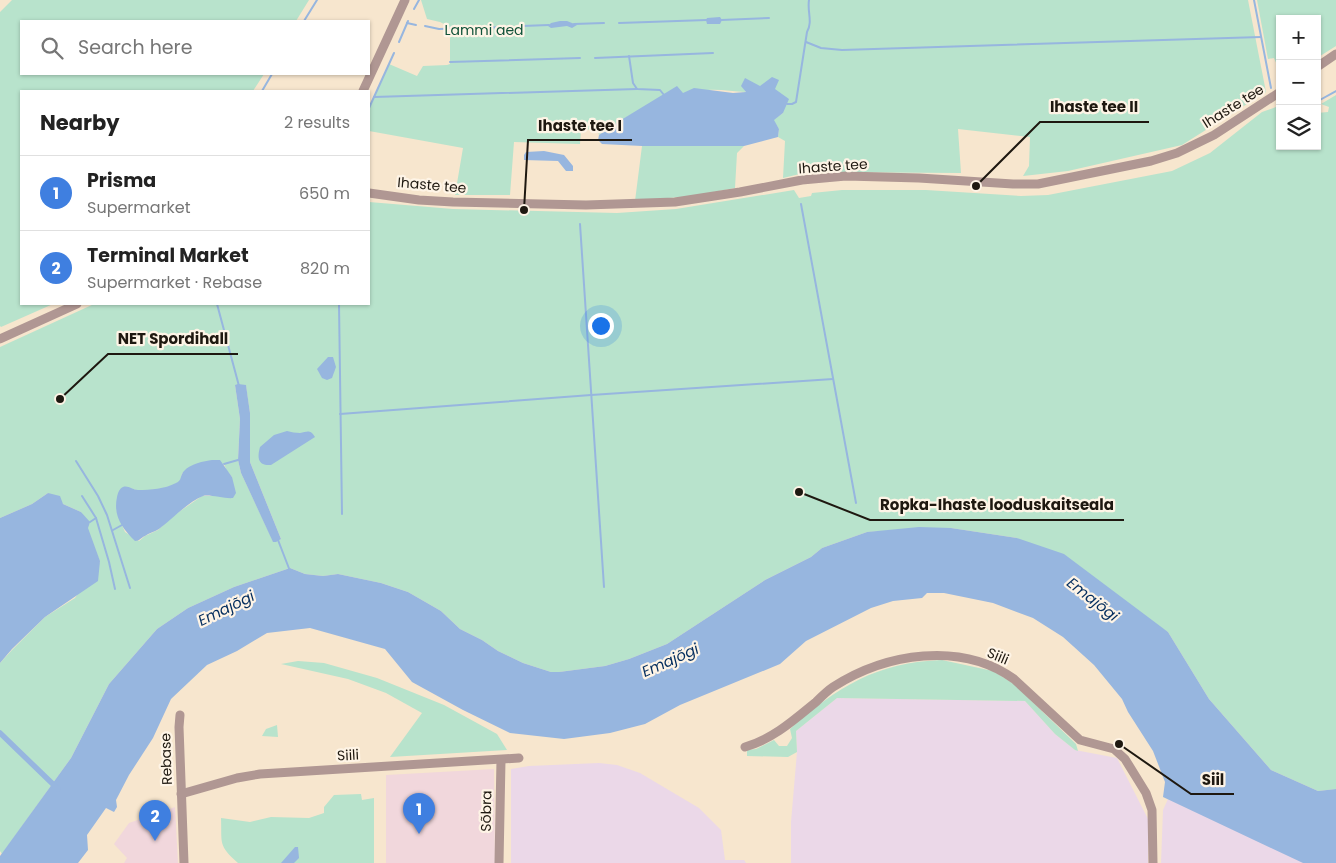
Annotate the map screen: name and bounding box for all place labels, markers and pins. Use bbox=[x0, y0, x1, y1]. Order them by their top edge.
callout: Ihaste tee II bbox=[1040, 92, 1149, 122]
callout: Ihaste tee I bbox=[528, 110, 632, 140]
callout: NET Spordihall bbox=[108, 324, 238, 354]
callout: Ropka-Ihaste looduskaitseala bbox=[870, 490, 1124, 520]
callout: Siil bbox=[1191, 764, 1234, 794]
pin: 1 bbox=[403, 793, 435, 834]
pin: 2 bbox=[139, 800, 171, 841]

